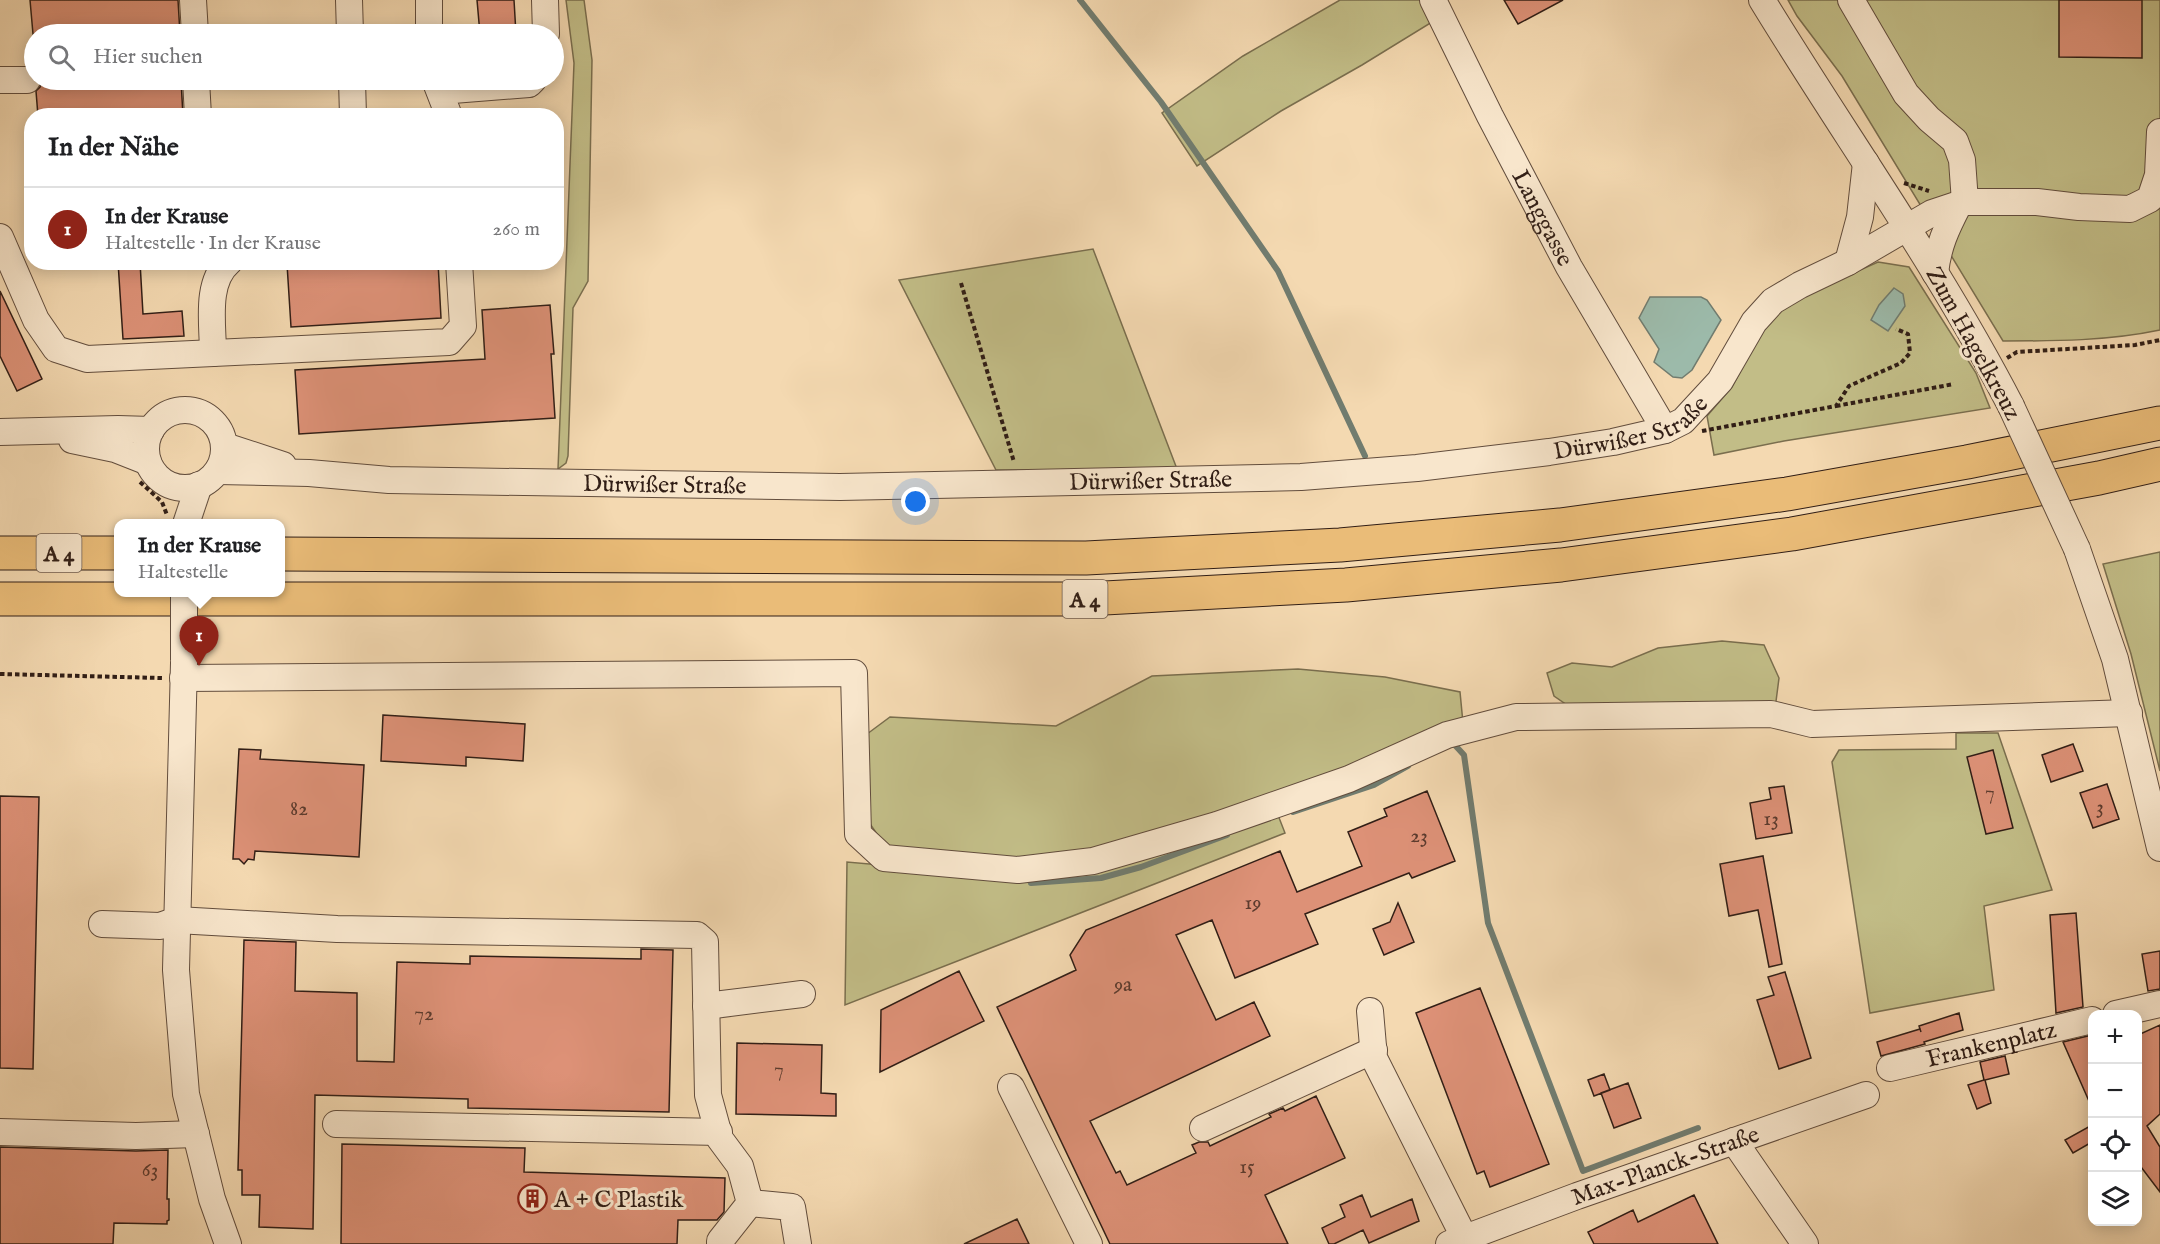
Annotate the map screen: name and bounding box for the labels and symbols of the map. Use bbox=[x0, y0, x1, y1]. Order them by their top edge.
street label: Langgasse bbox=[1504, 165, 1580, 272]
street label: Zum Hagelkreuz bbox=[1918, 261, 2028, 426]
street label: Dürwißer Straße bbox=[1551, 390, 1716, 468]
street label: Dürwißer Straße bbox=[1069, 464, 1233, 499]
street label: Dürwißer Straße bbox=[583, 469, 747, 503]
your location bbox=[901, 487, 930, 516]
road number: A 4 bbox=[36, 534, 82, 572]
road number: A 4 bbox=[1062, 580, 1108, 618]
pin: 1 bbox=[180, 616, 218, 666]
house number: 7 bbox=[1985, 780, 1995, 807]
house number: 3 bbox=[2096, 794, 2104, 821]
house number: 82 bbox=[290, 796, 308, 823]
house number: 13 bbox=[1763, 806, 1779, 833]
house number: 23 bbox=[1410, 823, 1428, 850]
house number: 19 bbox=[1245, 890, 1262, 917]
house number: 9a bbox=[1113, 972, 1133, 999]
house number: 72 bbox=[414, 1001, 434, 1028]
street label: Frankenplatz bbox=[1923, 1015, 2060, 1076]
house number: 7 bbox=[774, 1057, 784, 1084]
street label: Max-Planck-Straße bbox=[1568, 1120, 1764, 1214]
house number: 15 bbox=[1239, 1154, 1255, 1181]
house number: 63 bbox=[142, 1157, 158, 1184]
building icon: A + C Plastik bbox=[517, 1183, 549, 1215]
place label: A + C Plastik bbox=[553, 1185, 684, 1216]

